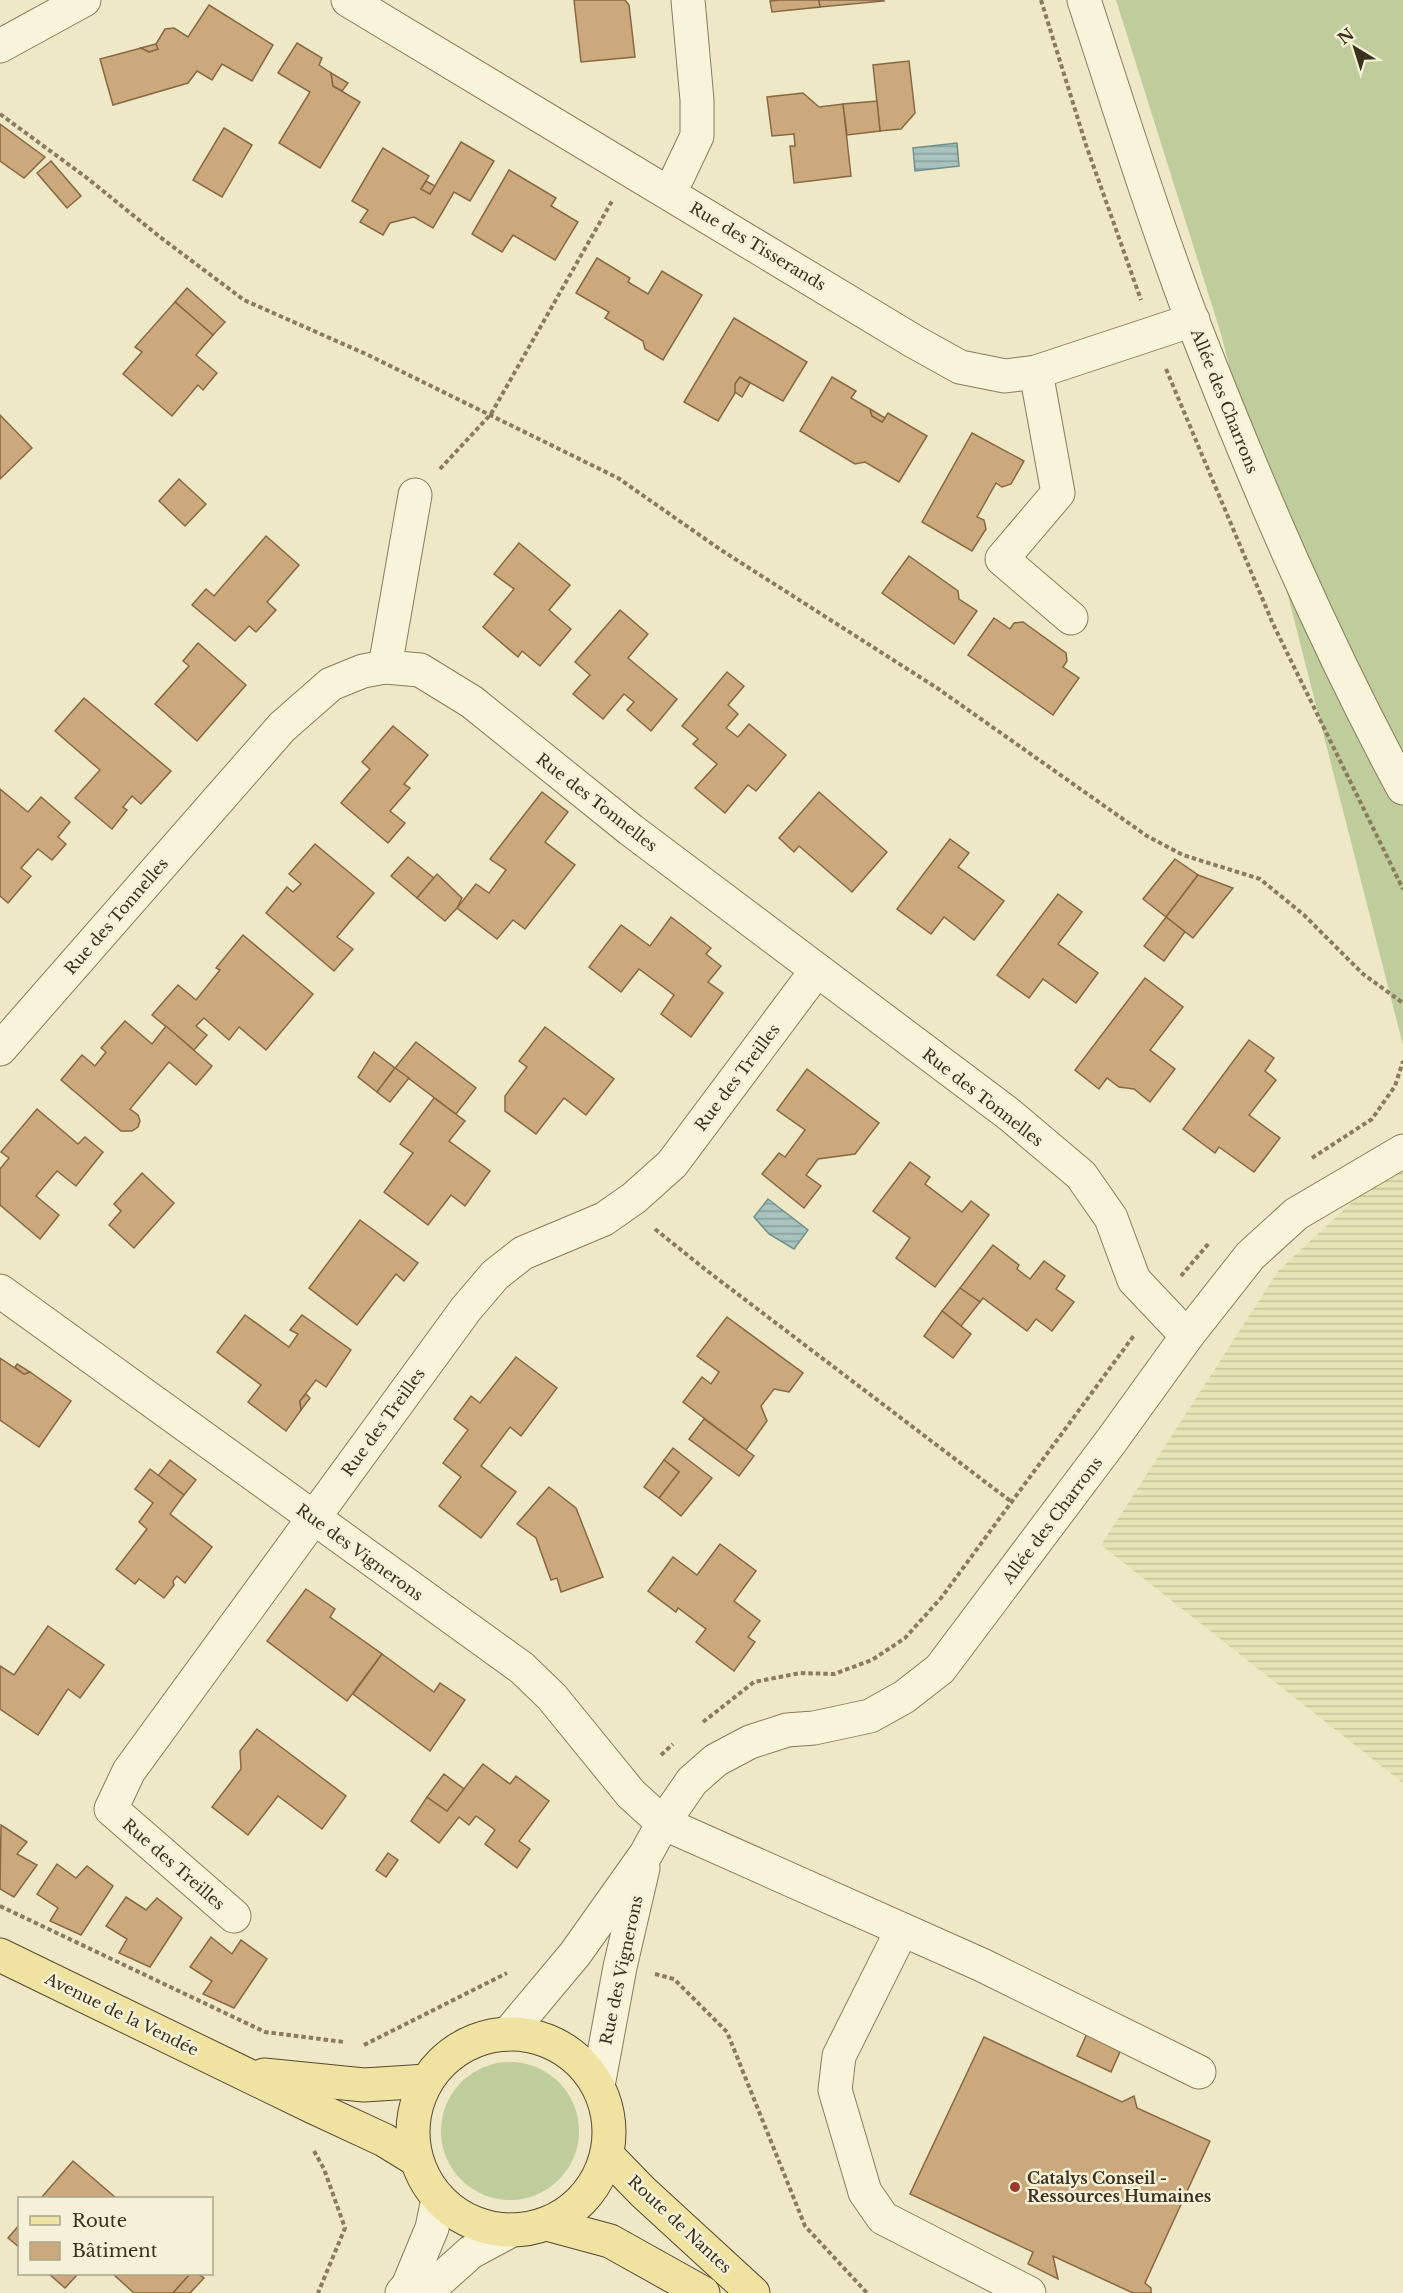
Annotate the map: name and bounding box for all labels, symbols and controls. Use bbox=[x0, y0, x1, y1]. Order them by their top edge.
north arrow bbox=[1325, 18, 1385, 78]
text: N bbox=[1334, 24, 1358, 49]
street label: Rue des Tisserands bbox=[686, 197, 830, 295]
street label: Allée des Charrons bbox=[1186, 325, 1263, 476]
street label: Rue des Tonnelles bbox=[533, 749, 661, 855]
street label: Rue des Tonnelles bbox=[60, 854, 172, 978]
street label: Rue des Treilles bbox=[690, 1019, 784, 1135]
street label: Rue des Tonnelles bbox=[919, 1044, 1047, 1150]
street label: Rue des Treilles bbox=[337, 1364, 429, 1480]
street label: Allée des Charrons bbox=[997, 1452, 1106, 1588]
street label: Rue des Vignerons bbox=[293, 1499, 427, 1605]
street label: Rue des Treilles bbox=[119, 1814, 229, 1914]
street label: Rue des Vignerons bbox=[595, 1894, 647, 2046]
street label: Avenue de la Vendée bbox=[41, 1968, 202, 2060]
place label: Catalys Conseil - Ressources Humaines bbox=[1027, 2168, 1211, 2206]
street label: Route de Nantes bbox=[624, 2171, 736, 2277]
marker: Catalys Conseil - Ressources Humaines bbox=[1008, 2180, 1022, 2194]
legend bbox=[18, 2197, 213, 2275]
text: Route bbox=[72, 2210, 127, 2232]
text: Bâtiment bbox=[72, 2240, 158, 2262]

